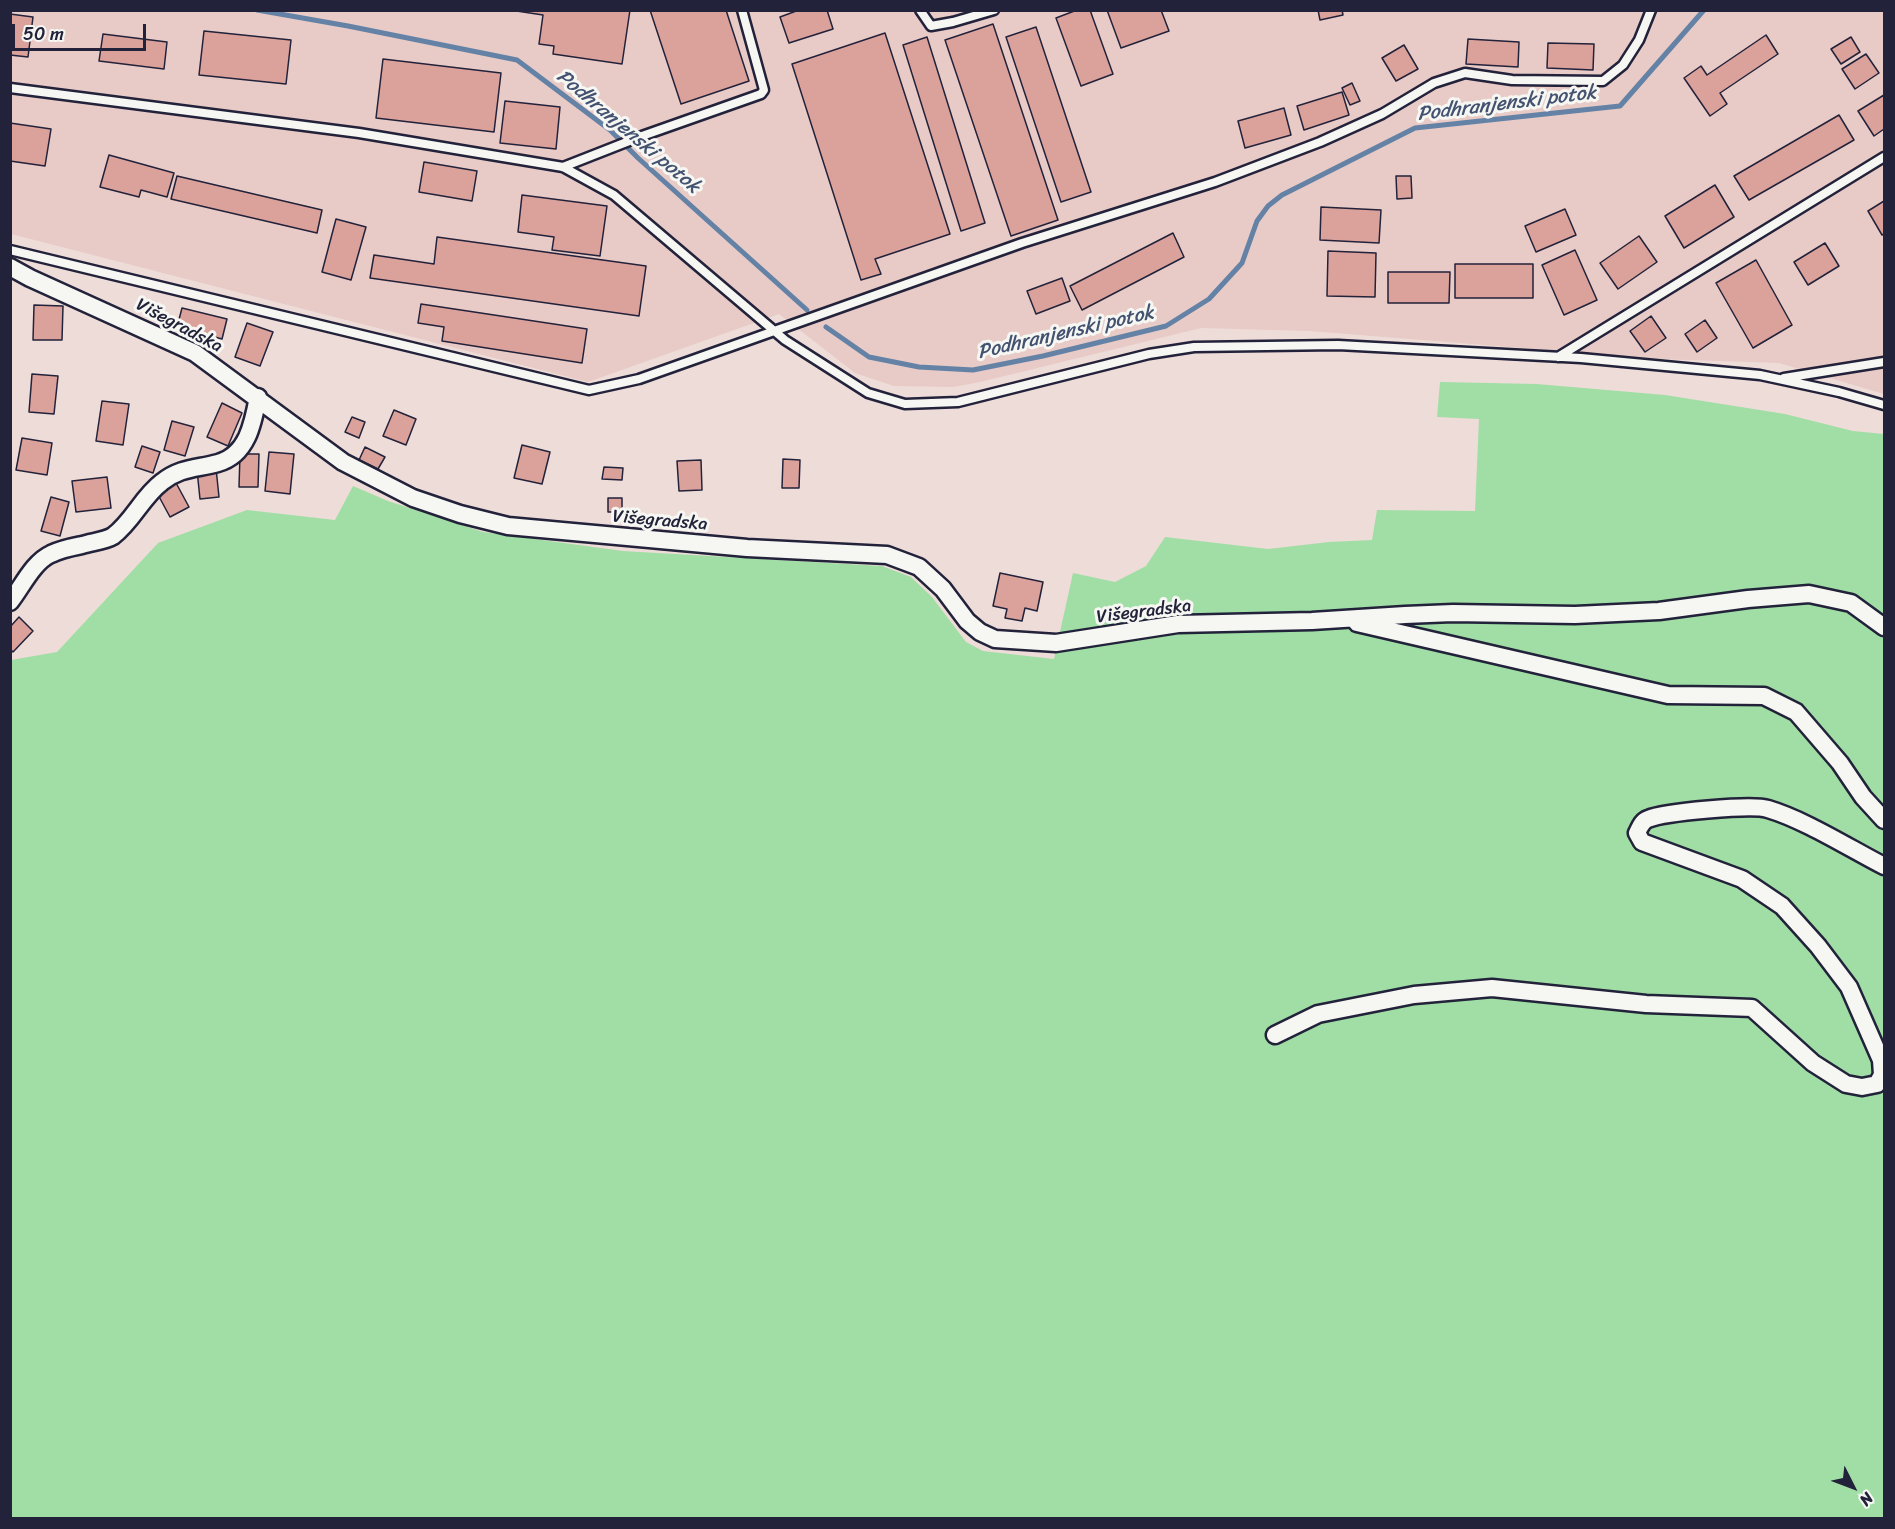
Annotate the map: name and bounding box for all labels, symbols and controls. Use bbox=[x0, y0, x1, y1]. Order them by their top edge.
scale bar bbox=[15, 12, 148, 50]
text: 50 m bbox=[23, 18, 64, 50]
water label: Podhranjenski potok bbox=[551, 65, 705, 199]
water label: Podhranjenski potok bbox=[1416, 81, 1598, 127]
street label: Višegradska bbox=[132, 294, 226, 358]
water label: Podhranjenski potok bbox=[976, 301, 1156, 365]
street label: Višegradska bbox=[612, 506, 708, 536]
street label: Višegradska bbox=[1096, 595, 1192, 629]
north arrow bbox=[1823, 1457, 1883, 1517]
text: N bbox=[1852, 1486, 1881, 1513]

